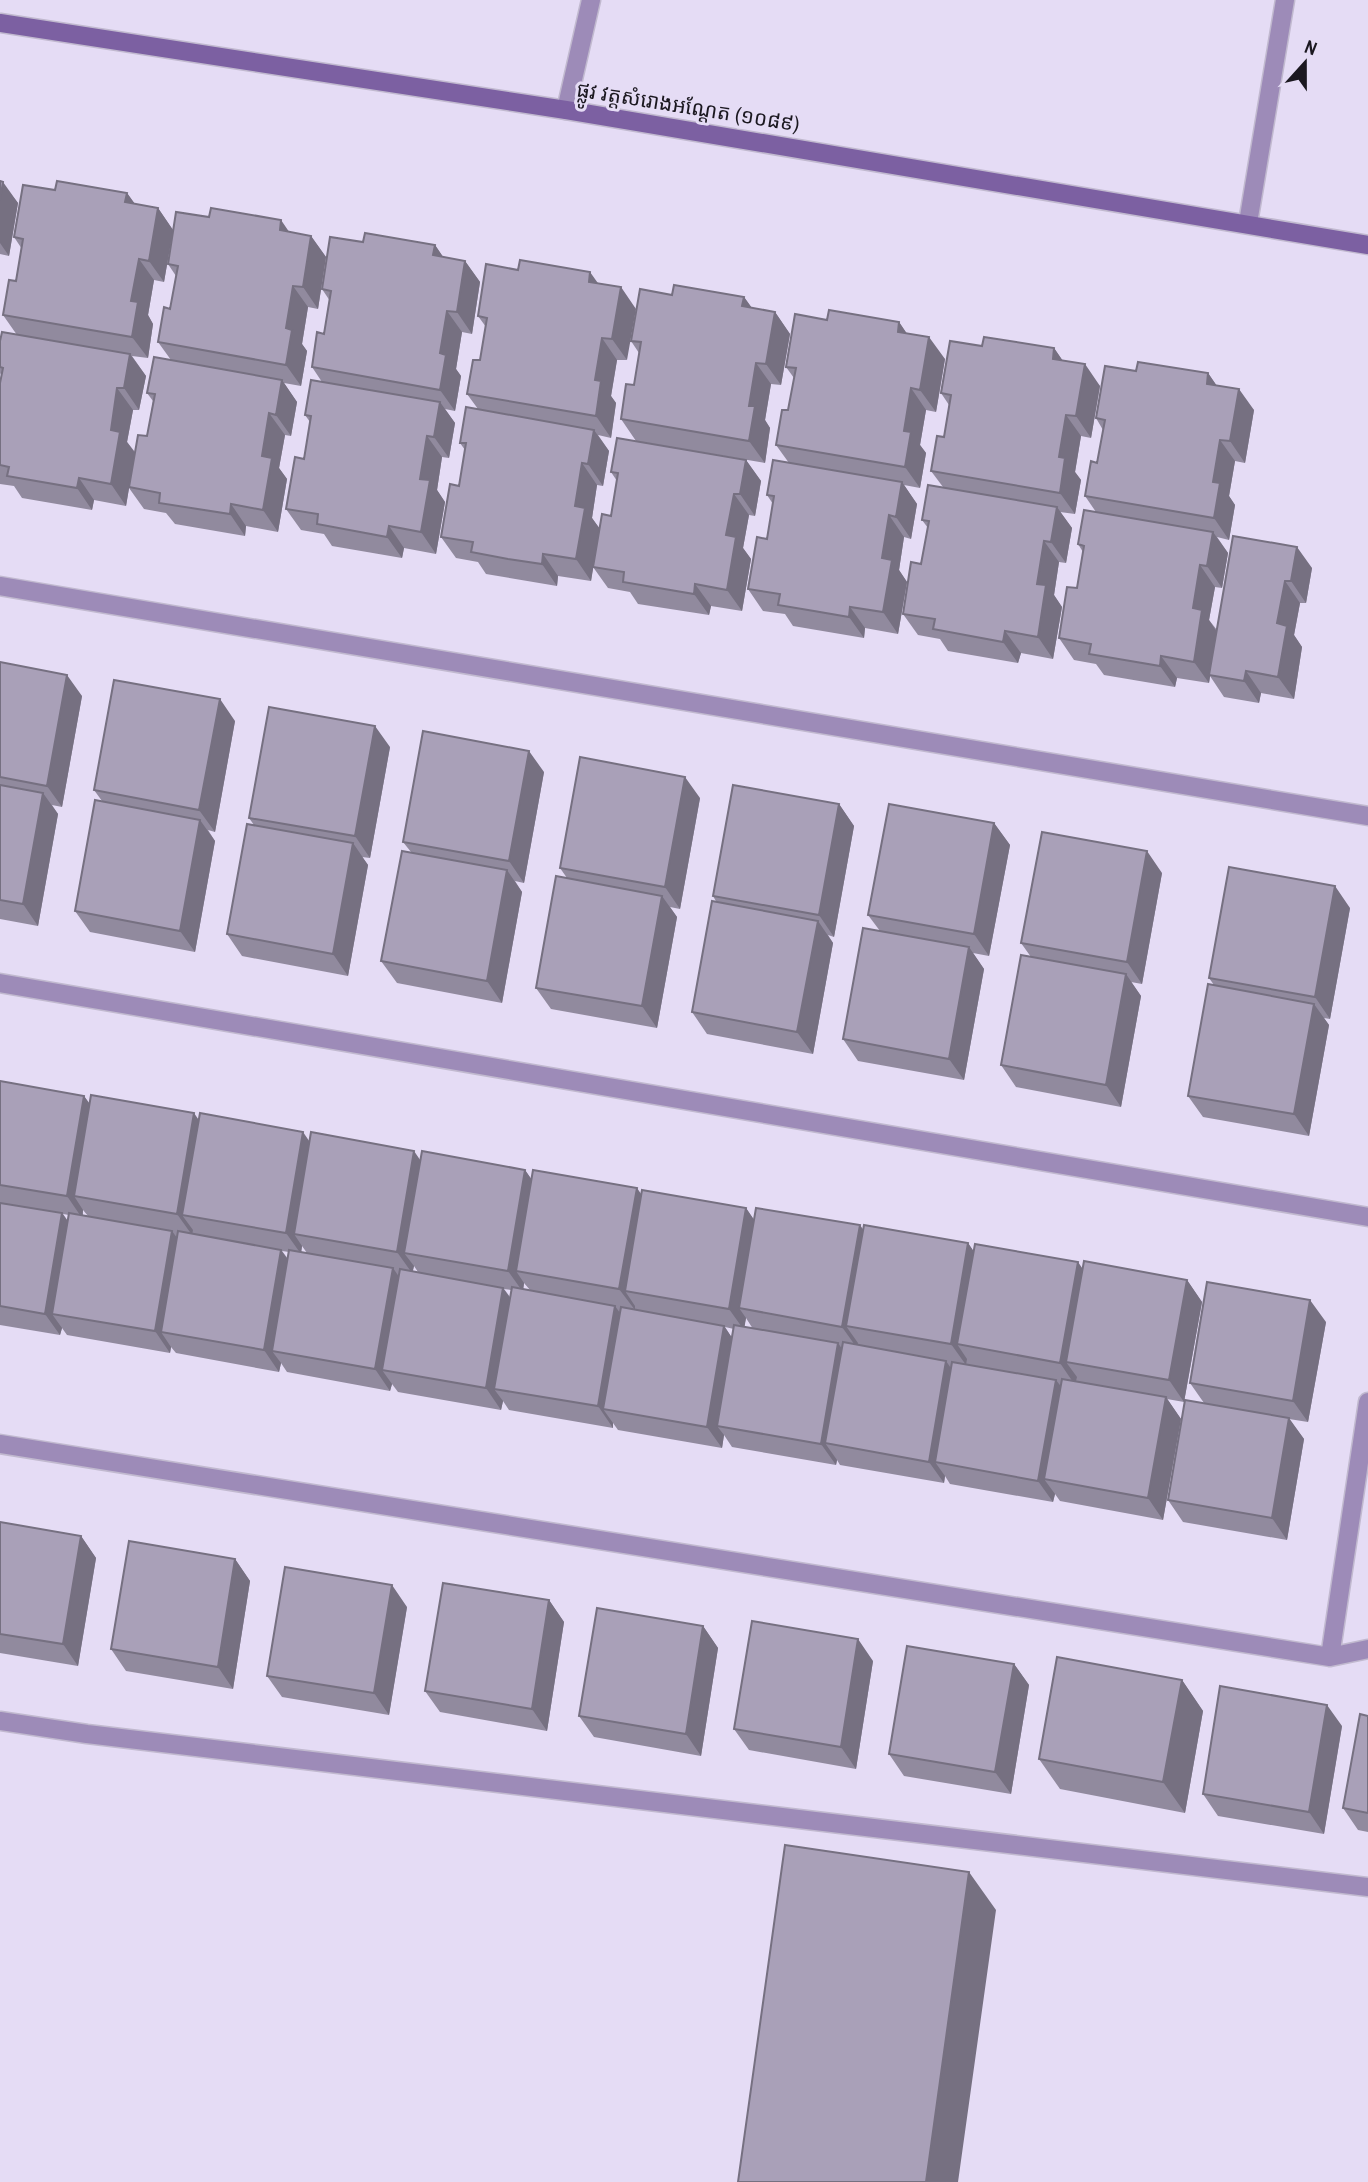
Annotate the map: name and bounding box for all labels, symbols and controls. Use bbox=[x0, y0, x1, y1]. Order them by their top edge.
north arrow bbox=[1270, 28, 1340, 98]
text: N bbox=[1301, 33, 1321, 61]
street label: ផ្លូវ វត្តសំរោងអណ្ដែត (១០៨៩) bbox=[574, 75, 802, 144]

